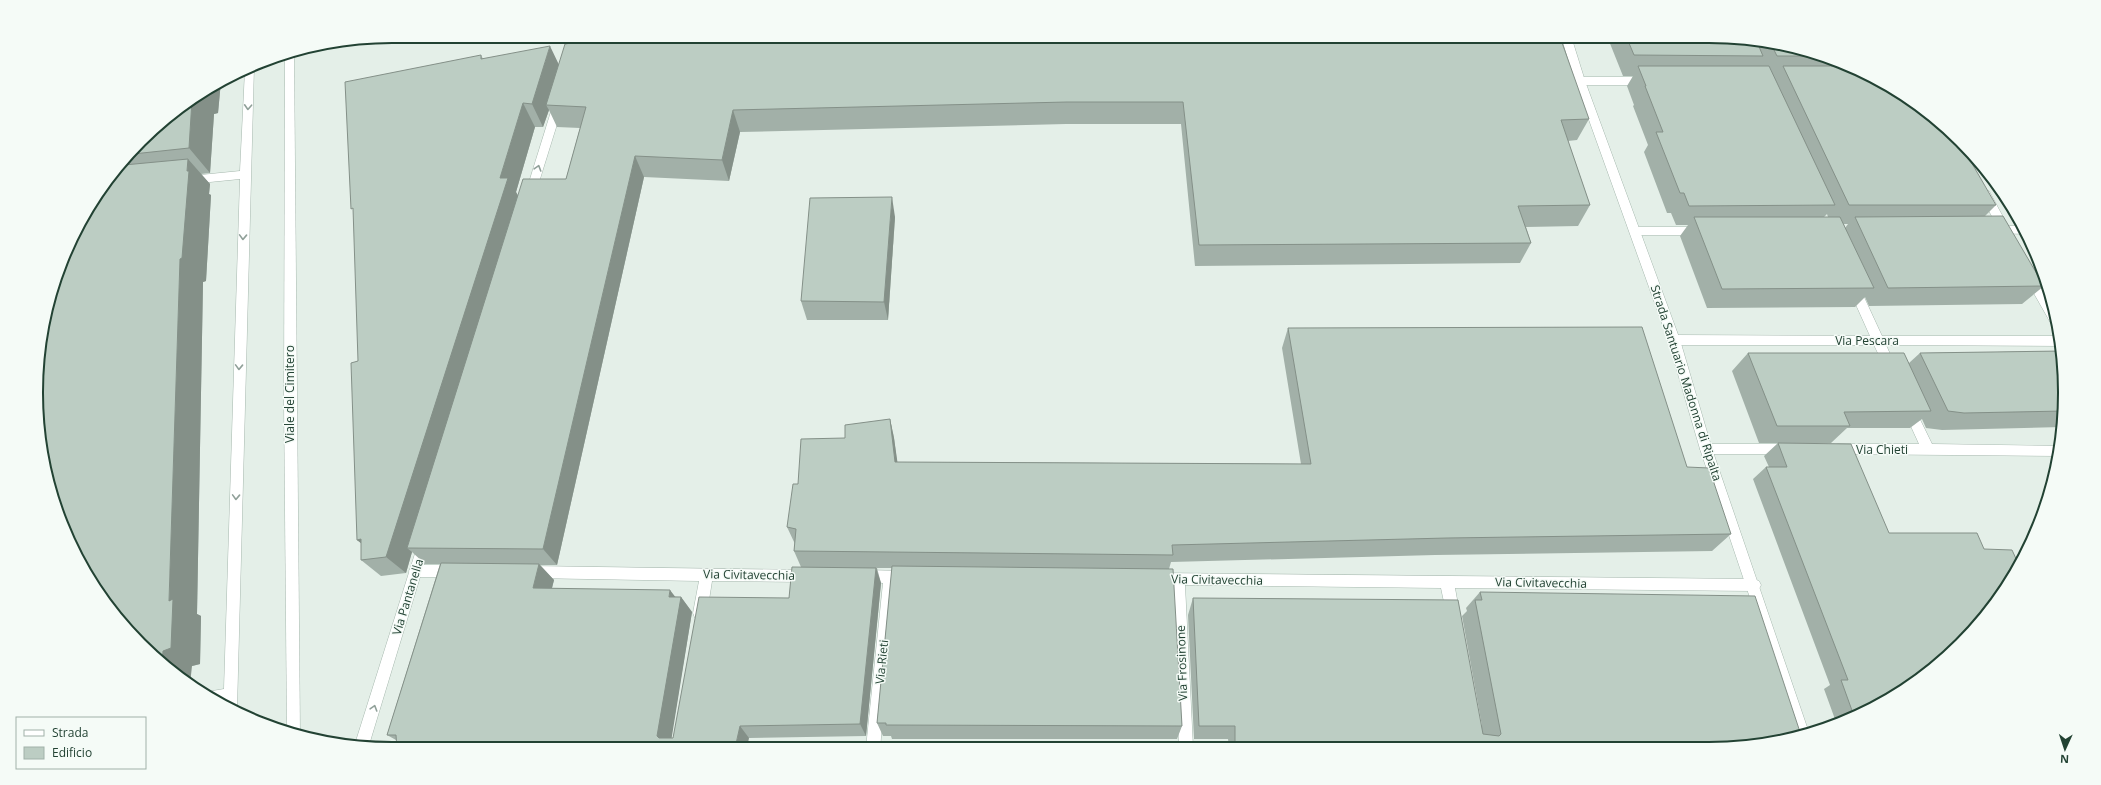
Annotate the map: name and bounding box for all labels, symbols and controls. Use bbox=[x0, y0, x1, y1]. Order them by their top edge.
one-way arrow bbox=[243, 104, 252, 110]
one-way arrow bbox=[534, 165, 542, 172]
one-way arrow bbox=[239, 234, 247, 240]
street label: Strada Santuario Madonna di Ripalta bbox=[1647, 283, 1726, 483]
street label: Via Pescara bbox=[1835, 332, 1899, 349]
street label: Viale del Cimitero bbox=[281, 345, 298, 443]
one-way arrow bbox=[235, 364, 243, 370]
street label: Via Chieti bbox=[1856, 441, 1908, 458]
one-way arrow bbox=[231, 494, 240, 500]
street label: Via Pantanella bbox=[388, 557, 427, 637]
street label: Via Civitavecchia bbox=[703, 565, 795, 584]
street label: Via Civitavecchia bbox=[1171, 570, 1263, 589]
street label: Via Civitavecchia bbox=[1495, 573, 1587, 592]
street label: Via Frosinone bbox=[1172, 625, 1191, 701]
street label: Via Rieti bbox=[871, 639, 892, 685]
one-way arrow bbox=[369, 704, 378, 711]
legend bbox=[16, 717, 146, 769]
text: Strada bbox=[52, 724, 88, 741]
north arrow bbox=[2045, 729, 2085, 769]
text: Edificio bbox=[52, 744, 92, 761]
text: N bbox=[2060, 752, 2069, 767]

